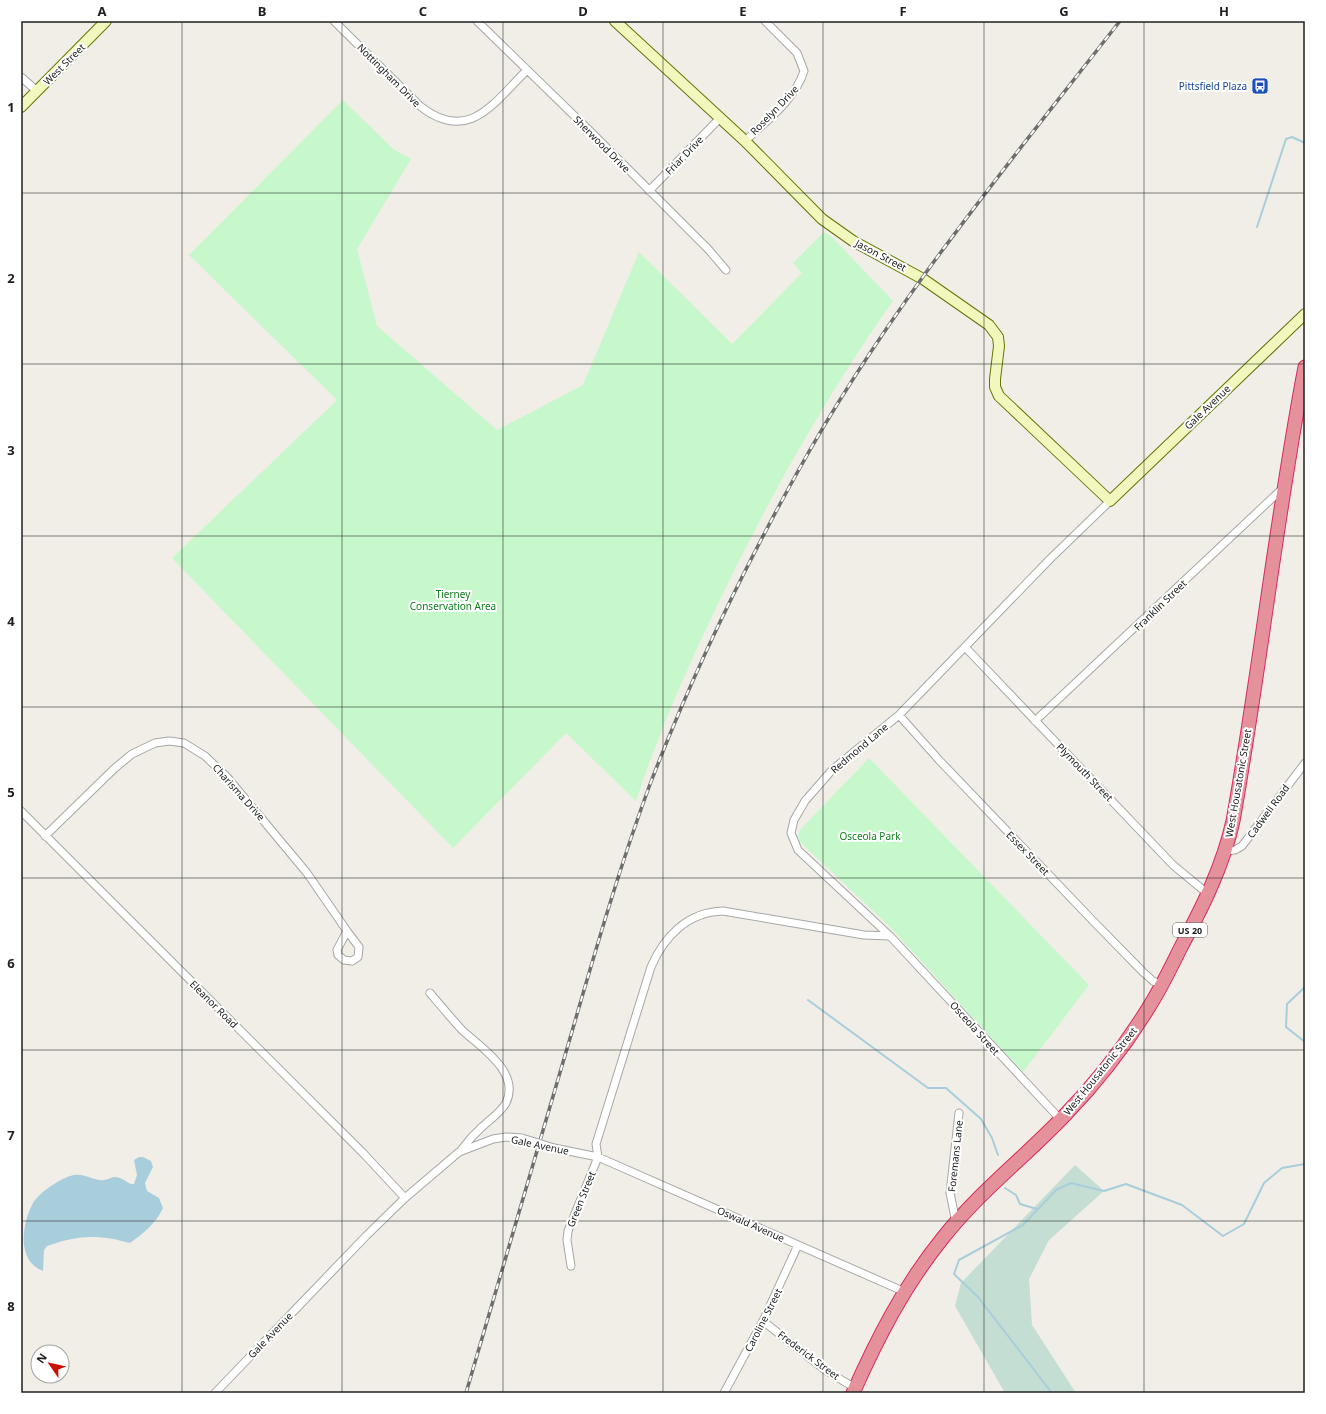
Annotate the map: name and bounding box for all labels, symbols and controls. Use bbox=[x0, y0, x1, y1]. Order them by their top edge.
text: A bbox=[98, 2, 107, 20]
text: B bbox=[258, 2, 266, 20]
text: C bbox=[419, 2, 427, 20]
text: D bbox=[578, 2, 588, 20]
text: E bbox=[739, 2, 747, 20]
text: F bbox=[899, 2, 907, 20]
text: G bbox=[1059, 2, 1069, 20]
text: H bbox=[1219, 2, 1229, 20]
street label: West Street bbox=[40, 40, 88, 88]
street label: Nottingham Drive bbox=[354, 40, 424, 110]
bus stop icon: Pittsfield Plaza bbox=[1250, 76, 1270, 96]
place label: Pittsfield Plaza bbox=[1179, 79, 1247, 93]
street label: Roselyn Drive bbox=[747, 82, 801, 138]
text: 1 bbox=[7, 98, 15, 116]
street label: Sherwood Drive bbox=[571, 113, 634, 176]
street label: Friar Drive bbox=[662, 132, 706, 177]
street label: Jason Street bbox=[852, 235, 909, 274]
text: 2 bbox=[7, 269, 15, 287]
street label: Gale Avenue bbox=[1181, 381, 1233, 432]
text: 3 bbox=[7, 441, 15, 459]
street label: Franklin Street bbox=[1131, 576, 1190, 634]
park label: Tierney Conservation Area bbox=[410, 587, 496, 613]
text: 4 bbox=[7, 612, 15, 630]
street label: Redmond Lane bbox=[827, 720, 891, 776]
street label: West Housatonic Street bbox=[1222, 727, 1254, 838]
street label: Plymouth Street bbox=[1054, 740, 1117, 804]
street label: Charisma Drive bbox=[210, 761, 268, 824]
street label: Cadwell Road bbox=[1244, 781, 1292, 841]
text: 5 bbox=[7, 783, 15, 801]
street label: Essex Street bbox=[1003, 828, 1053, 878]
park label: Osceola Park bbox=[839, 829, 901, 843]
road number: US 20 bbox=[1173, 923, 1207, 937]
text: 6 bbox=[7, 954, 15, 972]
street label: Eleanor Road bbox=[187, 977, 241, 1031]
street label: Osceola Street bbox=[947, 998, 1003, 1058]
street label: West Housatonic Street bbox=[1060, 1024, 1140, 1118]
street label: Foremans Lane bbox=[944, 1119, 966, 1193]
text: 7 bbox=[7, 1126, 15, 1144]
street label: Gale Avenue bbox=[510, 1132, 571, 1158]
street label: Green Street bbox=[563, 1169, 599, 1229]
street label: Oswald Avenue bbox=[715, 1203, 787, 1245]
street label: Caroline Street bbox=[741, 1286, 785, 1354]
text: 8 bbox=[7, 1297, 15, 1315]
street label: Gale Avenue bbox=[245, 1309, 296, 1361]
street label: Frederick Street bbox=[775, 1327, 843, 1383]
north arrow bbox=[30, 1344, 70, 1384]
text: N bbox=[33, 1350, 50, 1366]

